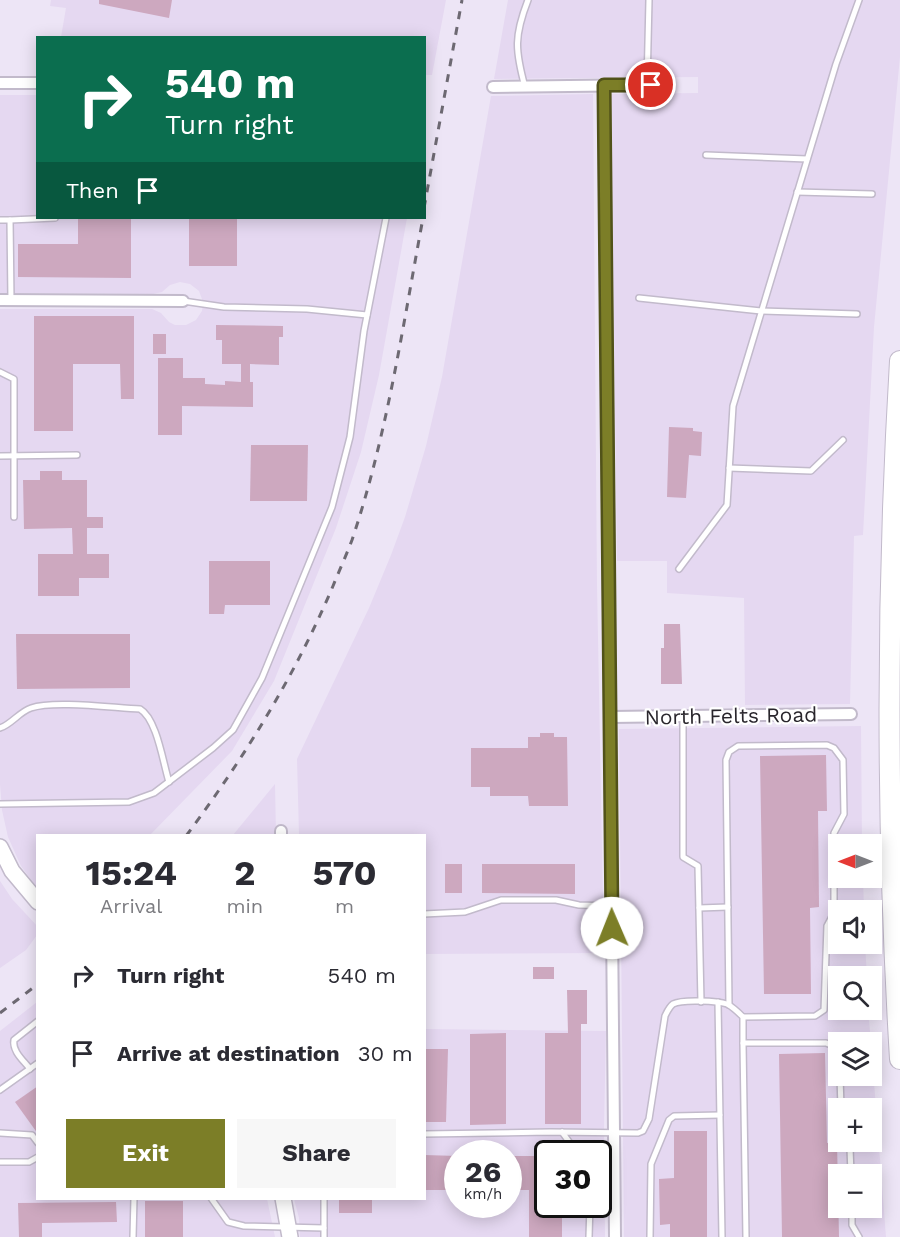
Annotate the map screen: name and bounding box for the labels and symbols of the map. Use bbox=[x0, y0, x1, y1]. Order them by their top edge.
pin bbox=[625, 59, 676, 110]
street label: North Felts Road bbox=[644, 701, 818, 730]
north arrow bbox=[828, 834, 882, 888]
position arrow bbox=[580, 896, 644, 960]
speed limit sign: 30 bbox=[534, 1140, 612, 1218]

